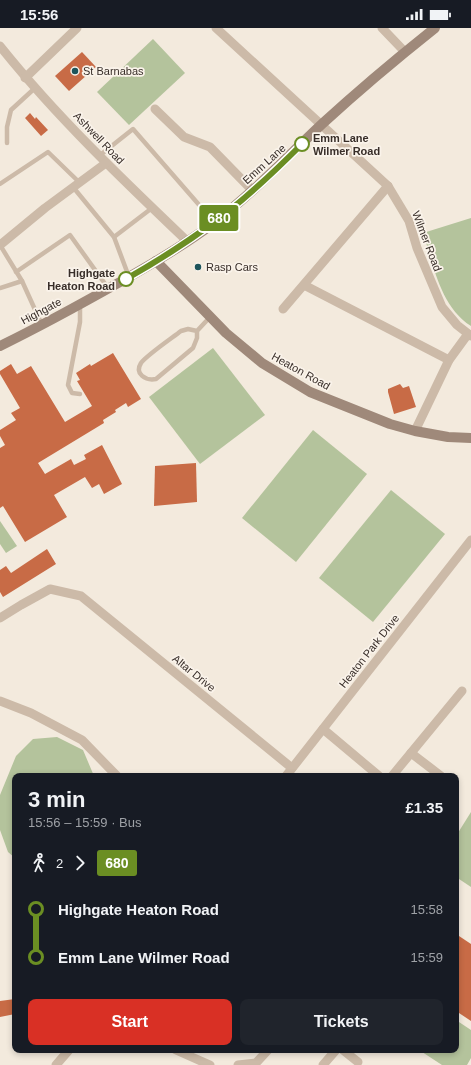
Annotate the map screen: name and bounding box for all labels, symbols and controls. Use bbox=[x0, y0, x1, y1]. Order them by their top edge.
text: 15:56 bbox=[20, 6, 58, 23]
place label: St Barnabas bbox=[83, 65, 144, 77]
marker: St Barnabas bbox=[70, 66, 80, 76]
street label: Ashwell Road bbox=[71, 110, 127, 166]
place label: Emm Lane Wilmer Road bbox=[313, 132, 380, 157]
marker: Emm Lane Wilmer Road bbox=[294, 136, 310, 152]
street label: Emm Lane bbox=[240, 142, 288, 186]
line badge: 680 bbox=[196, 205, 242, 231]
street label: Wilmer Road bbox=[410, 209, 444, 273]
text: 680 bbox=[207, 210, 231, 226]
place label: Rasp Cars bbox=[206, 261, 258, 273]
marker: Rasp Cars bbox=[193, 262, 203, 272]
place label: Highgate Heaton Road bbox=[47, 267, 115, 292]
marker: Highgate Heaton Road bbox=[118, 271, 134, 287]
street label: Highgate bbox=[19, 295, 63, 327]
street label: Heaton Road bbox=[270, 350, 332, 392]
street label: Heaton Park Drive bbox=[337, 612, 401, 690]
street label: Altar Drive bbox=[170, 652, 218, 694]
text: 3 min bbox=[28, 787, 85, 812]
text: £1.35 bbox=[405, 799, 443, 816]
text: 15:56 – 15:59 · Bus bbox=[28, 815, 141, 830]
icon: walk bbox=[28, 852, 50, 874]
icon: forward bbox=[69, 852, 91, 874]
text: 680 bbox=[105, 855, 129, 871]
text: 2 bbox=[56, 856, 63, 871]
text: Highgate Heaton Road bbox=[58, 901, 219, 918]
text: 15:58 bbox=[410, 902, 443, 917]
text: Emm Lane Wilmer Road bbox=[58, 949, 230, 966]
text: 15:59 bbox=[410, 950, 443, 965]
button: Start bbox=[28, 999, 232, 1045]
button: Tickets bbox=[240, 999, 443, 1045]

